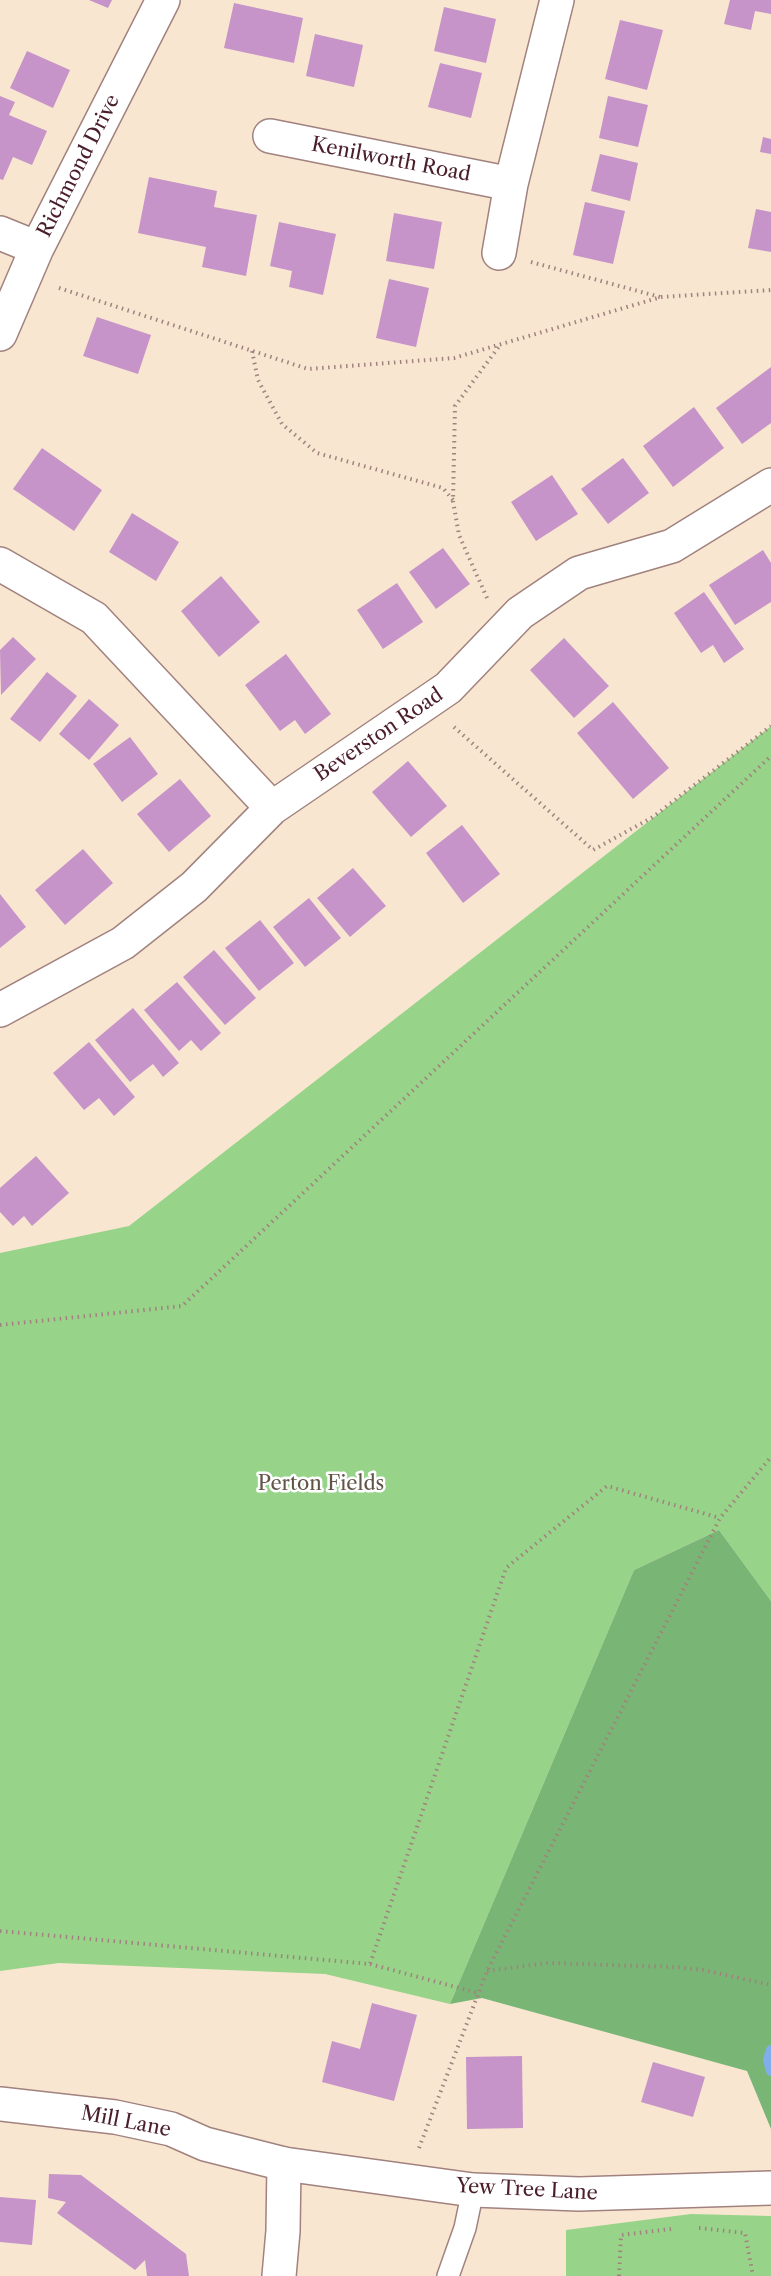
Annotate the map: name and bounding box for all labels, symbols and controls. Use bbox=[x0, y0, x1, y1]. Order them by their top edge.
street label: Richmond Drive bbox=[33, 91, 125, 241]
street label: Kenilworth Road bbox=[309, 133, 473, 187]
street label: Beverston Road bbox=[310, 683, 448, 787]
park label: Perton Fields bbox=[258, 1472, 384, 1496]
street label: Mill Lane bbox=[79, 2102, 173, 2142]
street label: Yew Tree Lane bbox=[456, 2174, 598, 2206]

